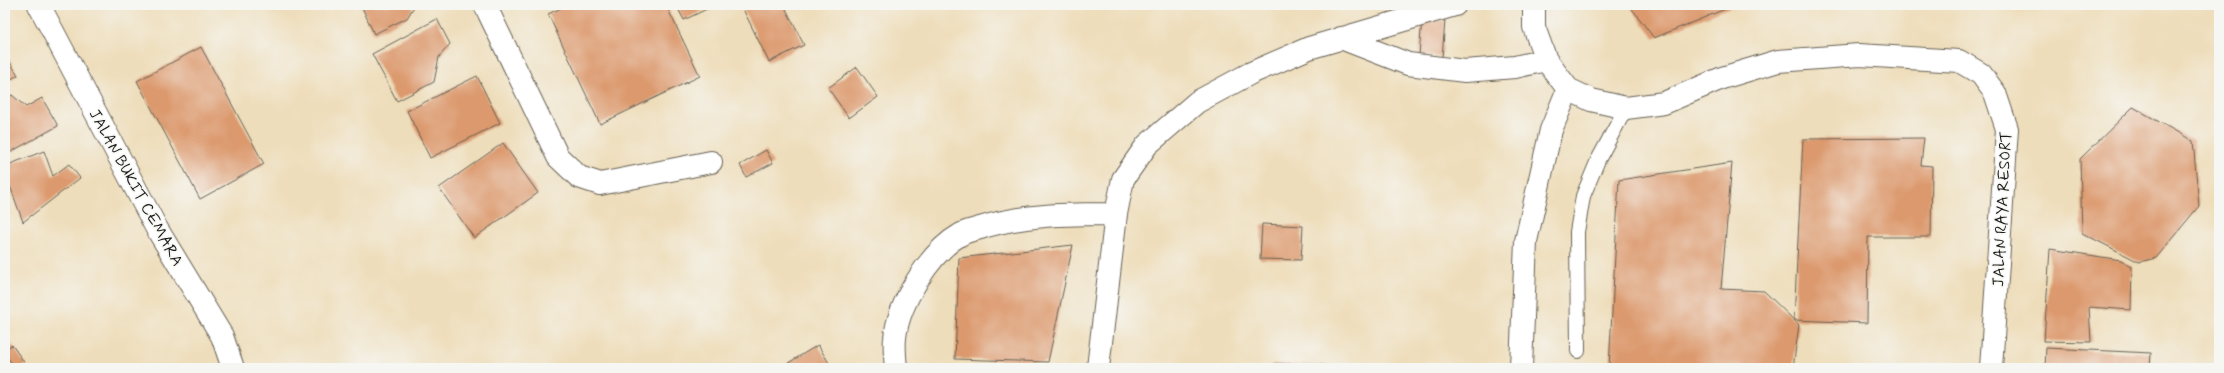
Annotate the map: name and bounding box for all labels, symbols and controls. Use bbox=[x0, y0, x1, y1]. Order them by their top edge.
street label: JALAN BUKIT CEMARA bbox=[84, 106, 188, 270]
street label: JALAN RAYA RESORT bbox=[1988, 131, 2017, 287]

